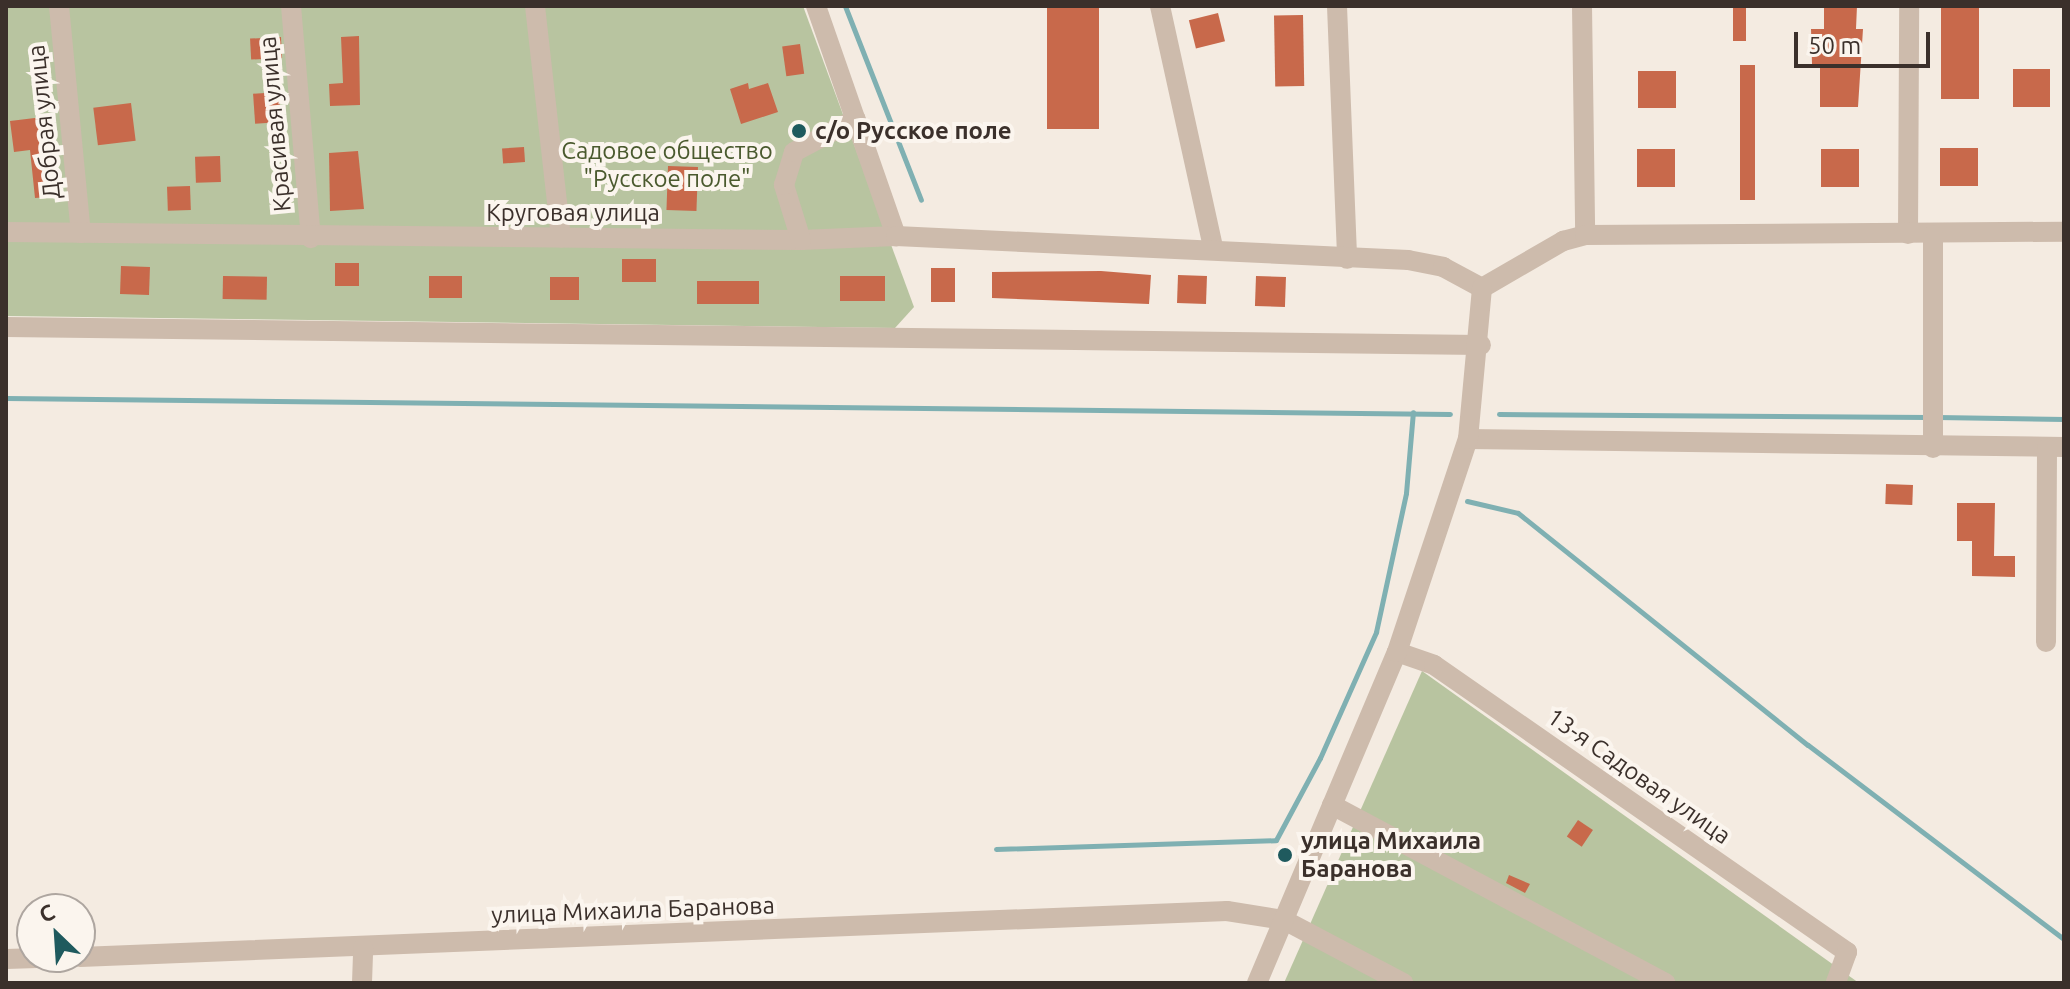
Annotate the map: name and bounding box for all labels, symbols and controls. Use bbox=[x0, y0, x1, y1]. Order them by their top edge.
scale bar bbox=[1798, 16, 1934, 66]
text: 50 m bbox=[1808, 32, 1861, 59]
street label: Красивая улица bbox=[253, 35, 297, 213]
street label: Добрая улица bbox=[22, 43, 66, 201]
place label: с/о Русское поле bbox=[815, 117, 1012, 145]
marker: с/о Русское поле bbox=[790, 122, 808, 140]
park label: Садовое общество "Русское поле" bbox=[561, 137, 773, 193]
street label: Круговая улица bbox=[486, 199, 660, 227]
street label: 13-я Садовая улица bbox=[1542, 702, 1736, 850]
place label: улица Михаила Баранова bbox=[1301, 827, 1481, 883]
marker: улица Михаила Баранова bbox=[1276, 846, 1294, 864]
street label: улица Михаила Баранова bbox=[491, 891, 775, 929]
north arrow bbox=[16, 893, 96, 973]
text: С bbox=[35, 898, 58, 927]

